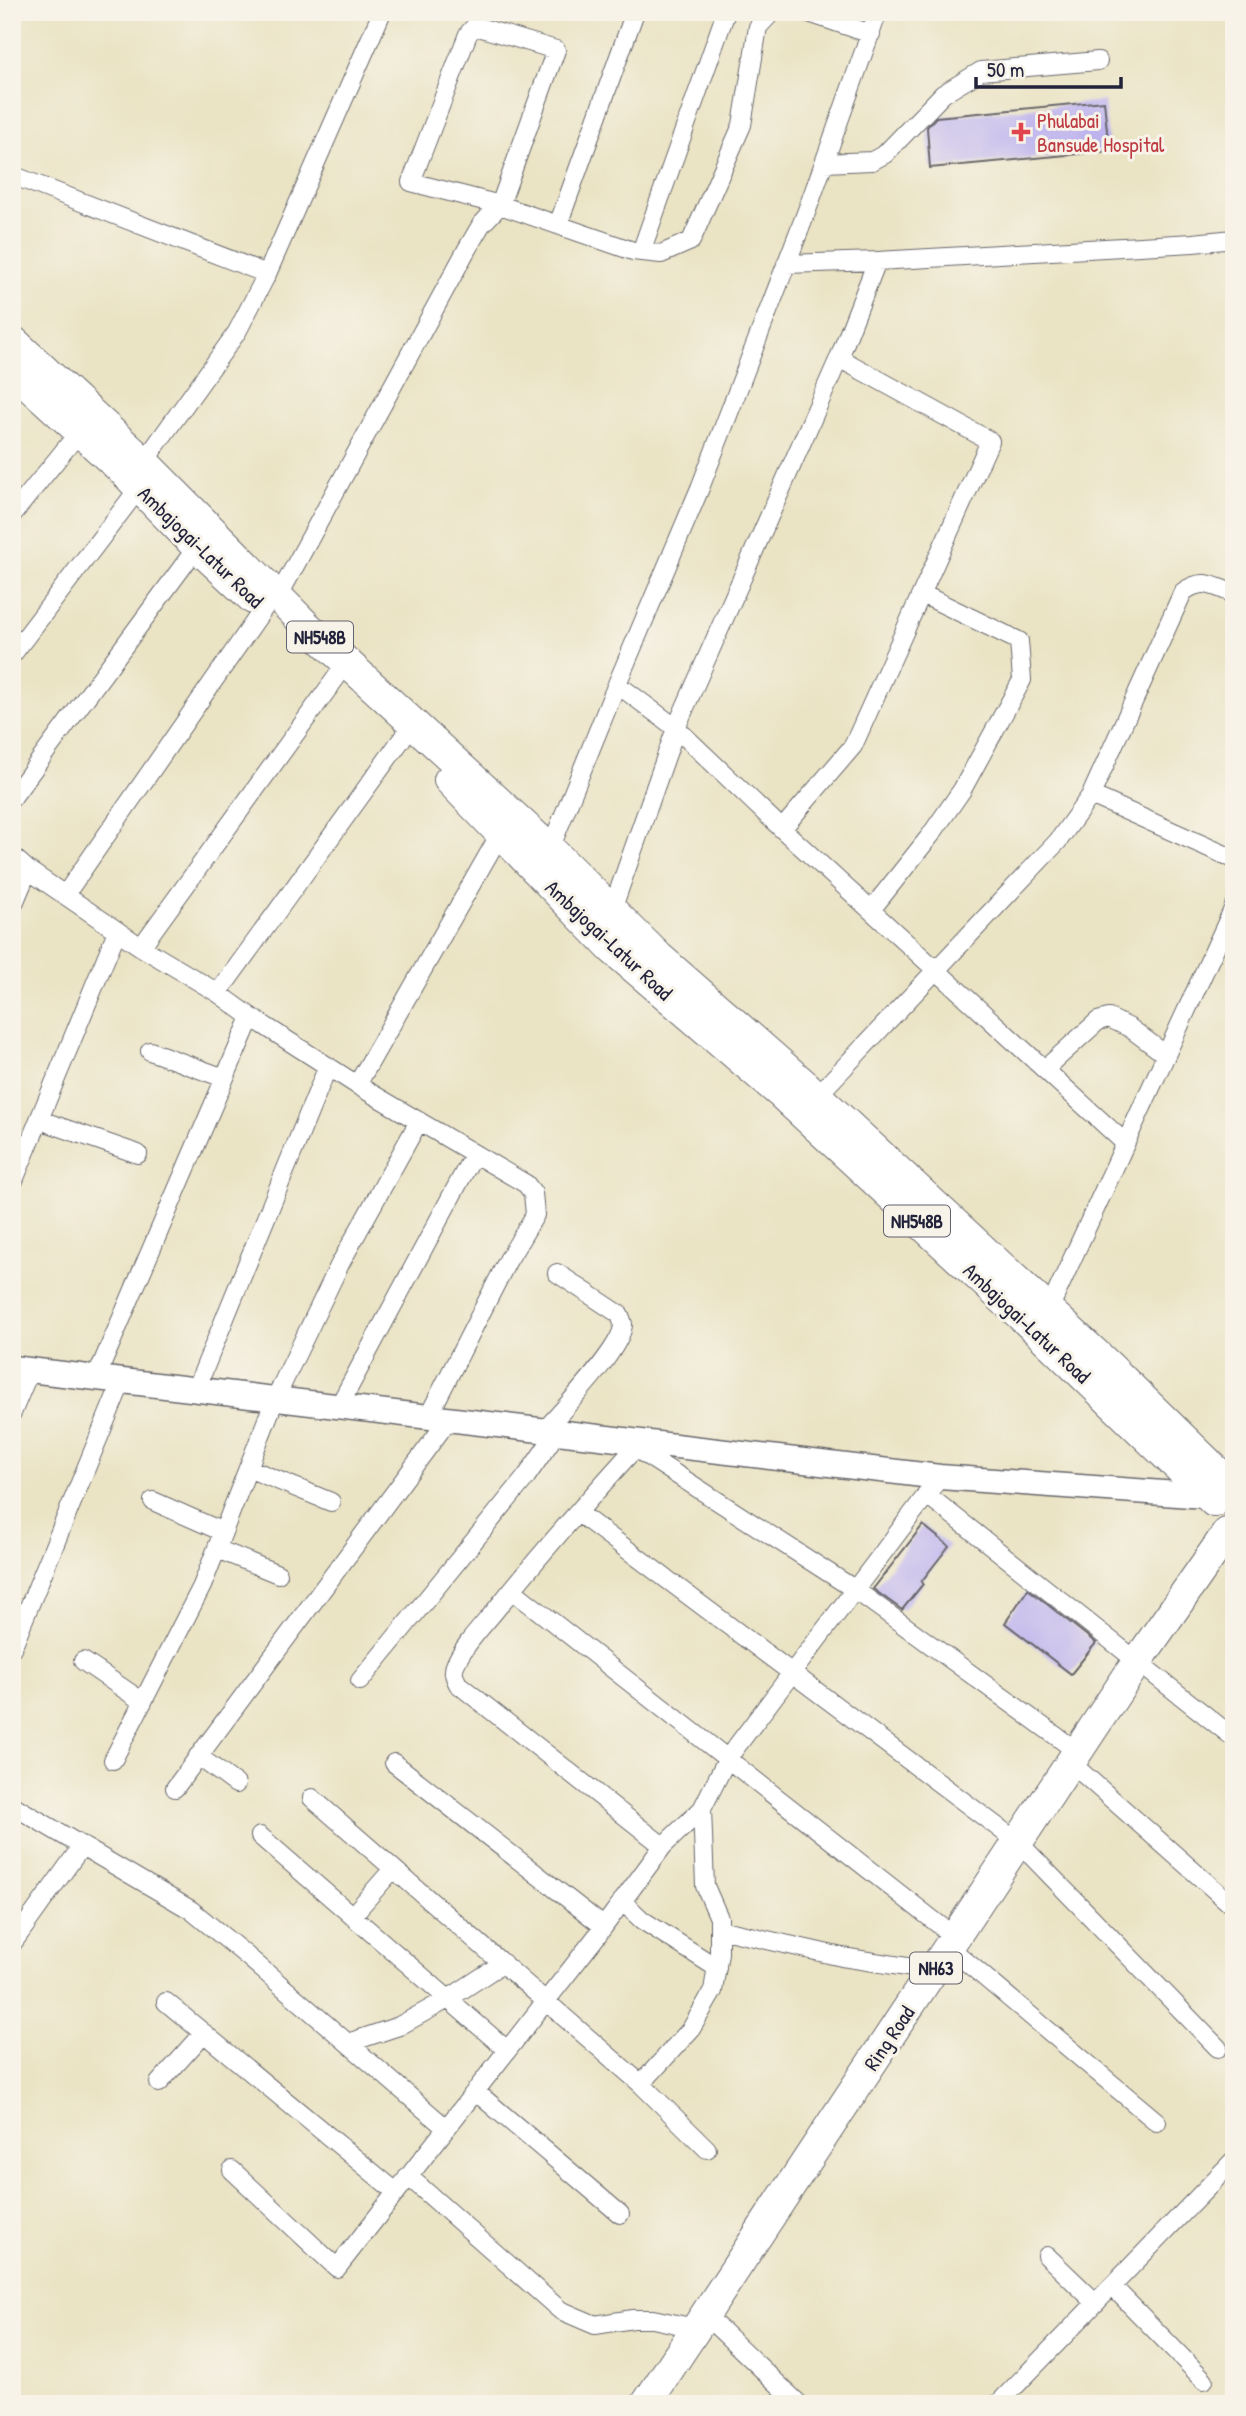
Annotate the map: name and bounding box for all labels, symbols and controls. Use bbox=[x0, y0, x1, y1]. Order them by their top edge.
scale bar bbox=[976, 46, 1122, 90]
text: 50 m bbox=[987, 55, 1024, 84]
place label: Phulabai Bansude Hospital bbox=[1037, 106, 1165, 159]
marker: Phulabai Bansude Hospital bbox=[1011, 122, 1031, 142]
street label: Ambajogai-Latur Road bbox=[132, 479, 270, 615]
road number: NH548B bbox=[287, 622, 353, 652]
street label: Ambajogai-Latur Road bbox=[539, 873, 679, 1007]
road number: NH548B bbox=[884, 1205, 950, 1236]
street label: Ambajogai-Latur Road bbox=[957, 1256, 1097, 1390]
road number: NH63 bbox=[910, 1952, 962, 1984]
street label: Ring Road bbox=[857, 2000, 921, 2076]

